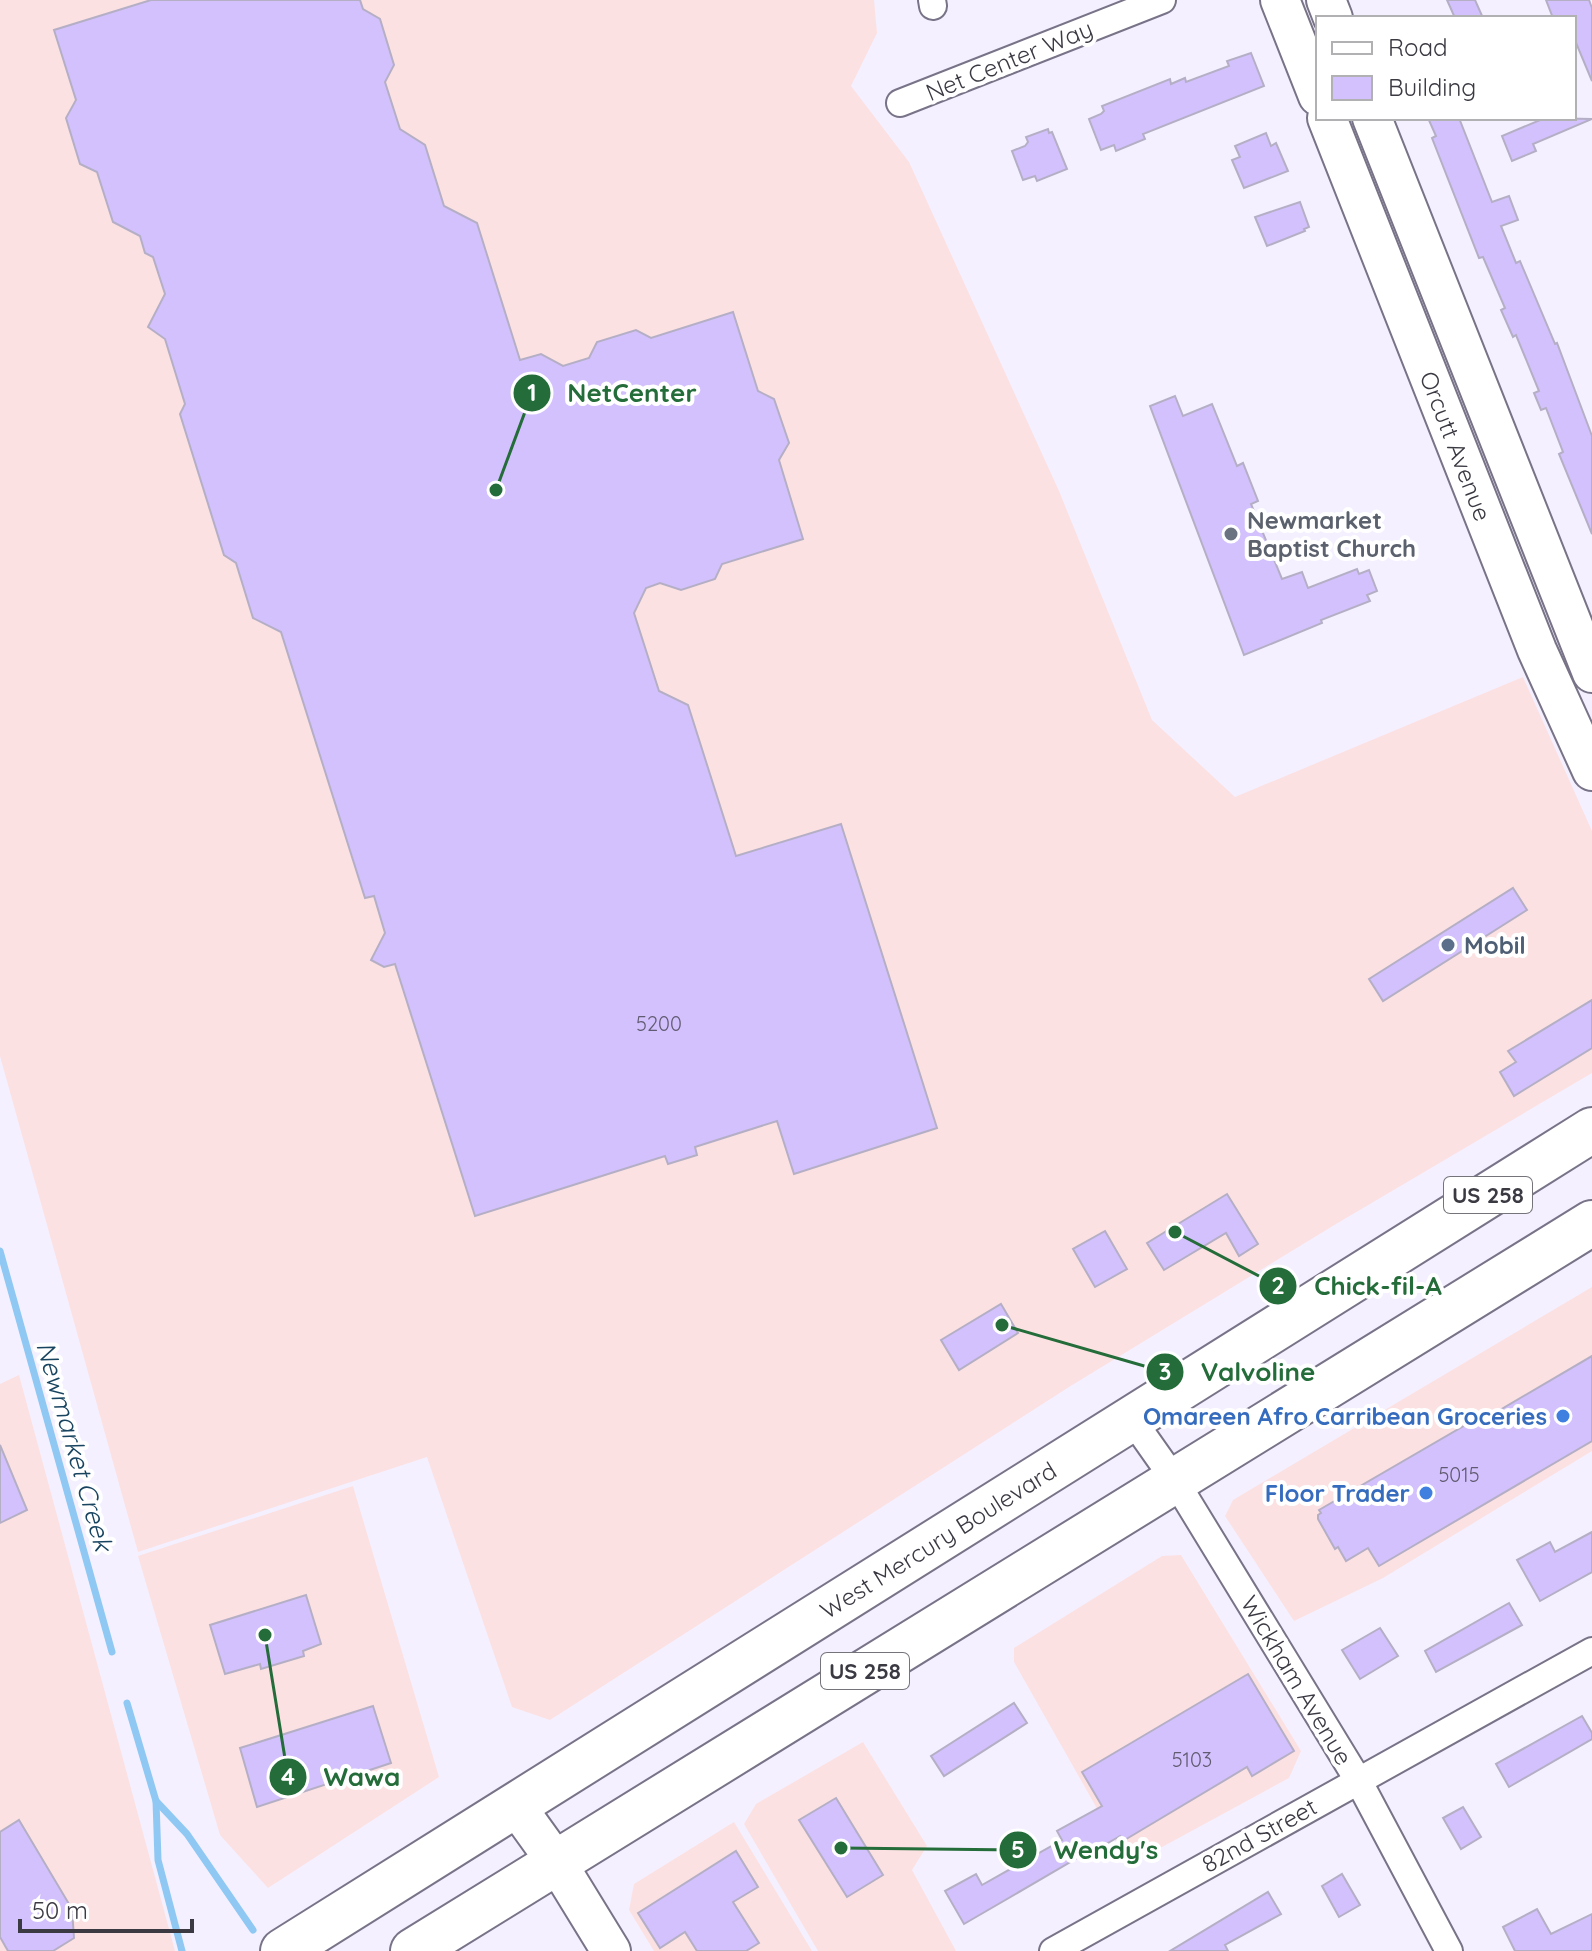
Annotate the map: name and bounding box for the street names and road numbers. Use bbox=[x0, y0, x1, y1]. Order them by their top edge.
street label: Net Center Way bbox=[921, 13, 1097, 107]
street label: Orcutt Avenue bbox=[1414, 367, 1498, 525]
road number: US 258 bbox=[1444, 1177, 1532, 1213]
street label: West Mercury Boulevard bbox=[814, 1455, 1062, 1625]
street label: Wickham Avenue bbox=[1235, 1590, 1359, 1770]
road number: US 258 bbox=[821, 1653, 909, 1689]
street label: 82nd Street bbox=[1196, 1791, 1322, 1879]

